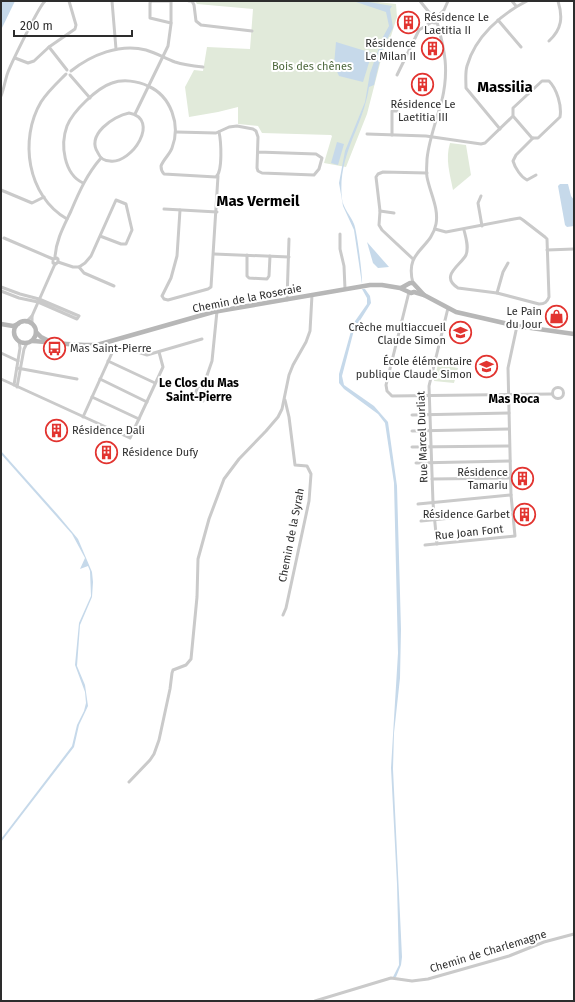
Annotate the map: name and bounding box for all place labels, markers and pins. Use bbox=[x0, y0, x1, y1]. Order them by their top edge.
building icon: Résidence Le Laetitia II bbox=[396, 10, 422, 36]
place label: Résidence Le Laetitia II bbox=[424, 11, 489, 37]
building icon: Résidence Le Milan II bbox=[419, 36, 445, 62]
place label: Résidence Le Milan II bbox=[365, 37, 416, 63]
building icon: Résidence Le Laetitia III bbox=[410, 71, 436, 97]
place label: Résidence Le Laetitia III bbox=[391, 98, 455, 124]
shop icon: Le Pain du Jour bbox=[544, 304, 570, 330]
place label: Le Pain du Jour bbox=[506, 305, 543, 331]
school or university icon: Crèche multiaccueil Claude Simon bbox=[448, 320, 474, 346]
place label: Crèche multiaccueil Claude Simon bbox=[348, 321, 446, 347]
bus stop icon: Mas Saint-Pierre bbox=[42, 335, 68, 361]
place label: Mas Saint-Pierre bbox=[70, 342, 152, 355]
place label: École élémentaire publique Claude Simon bbox=[356, 354, 472, 381]
school or university icon: École élémentaire publique Claude Simon bbox=[474, 354, 500, 380]
building icon: Résidence Dali bbox=[44, 417, 70, 443]
place label: Résidence Dali bbox=[72, 424, 145, 437]
building icon: Résidence Dufy bbox=[93, 439, 119, 465]
place label: Résidence Dufy bbox=[122, 446, 199, 459]
building icon: Résidence Tamariu bbox=[510, 465, 536, 491]
place label: Résidence Tamariu bbox=[457, 466, 508, 492]
building icon: Résidence Garbet bbox=[512, 501, 538, 527]
place label: Résidence Garbet bbox=[423, 508, 510, 521]

